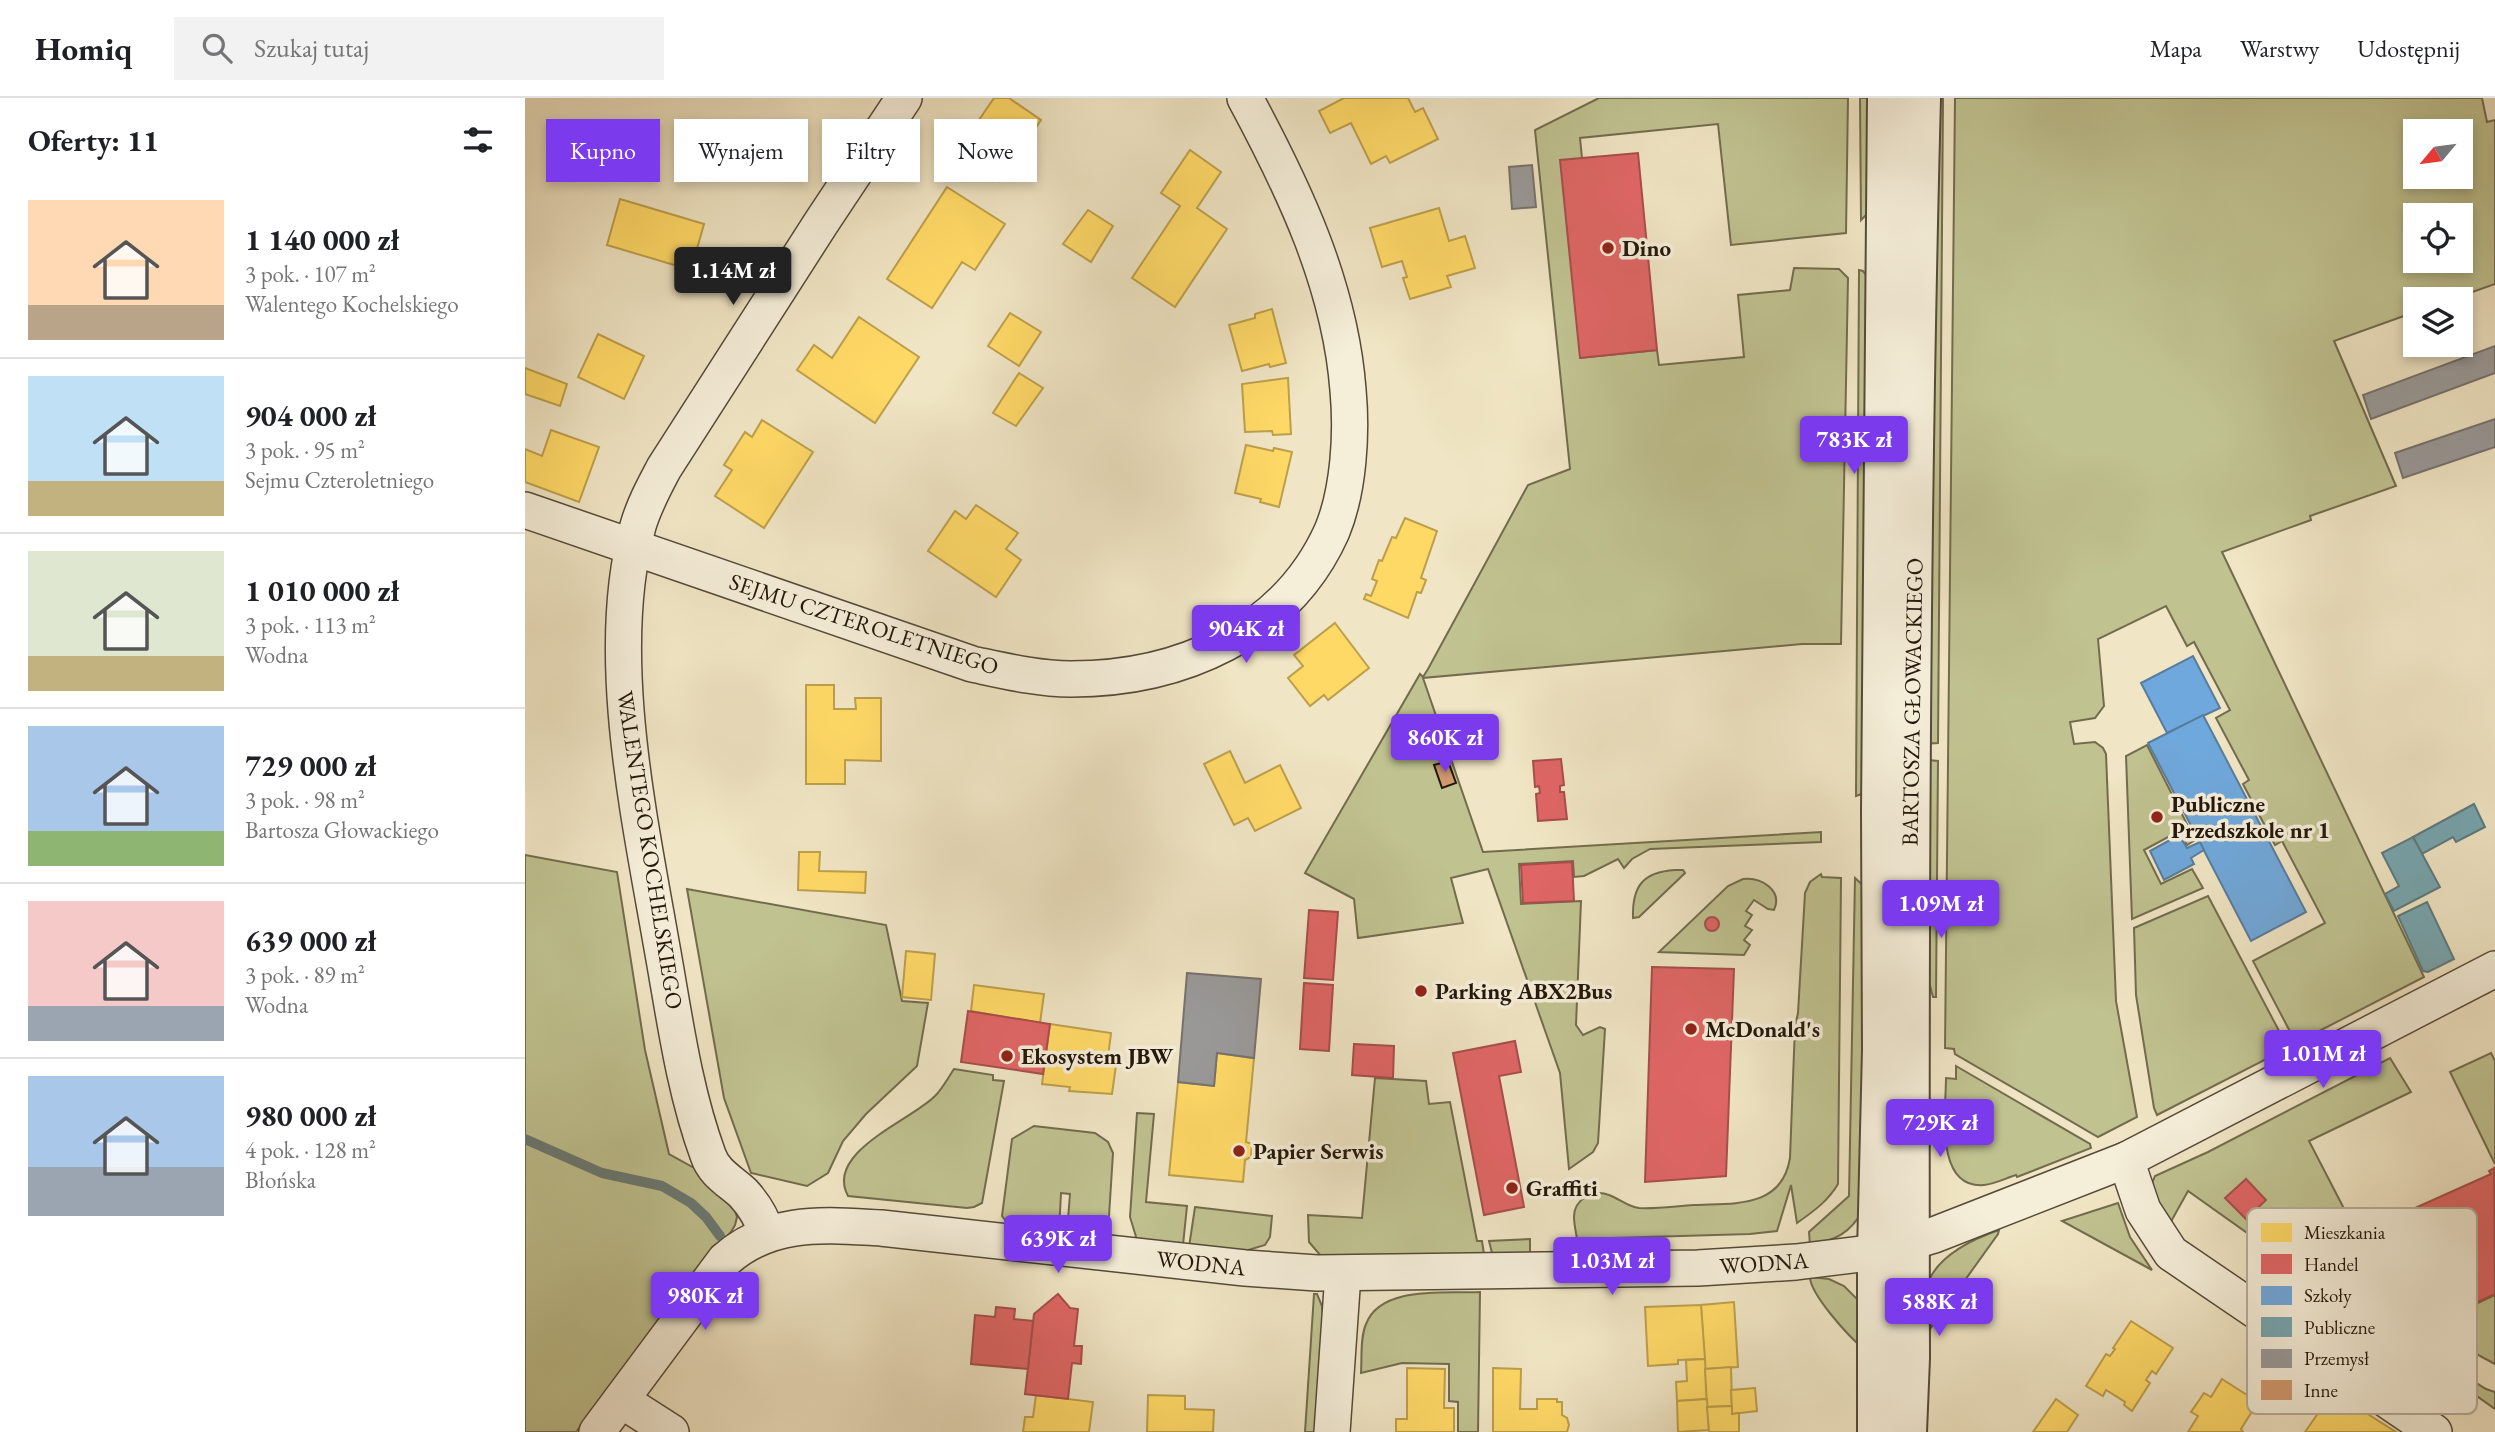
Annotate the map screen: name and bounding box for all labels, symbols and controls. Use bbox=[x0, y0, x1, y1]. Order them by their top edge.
search box bbox=[174, 17, 664, 80]
text: Homiq bbox=[35, 27, 132, 70]
icon: search bbox=[198, 29, 236, 67]
text: Szukaj tutaj bbox=[254, 31, 369, 65]
text: Mapa bbox=[2150, 33, 2202, 64]
text: Warstwy bbox=[2240, 33, 2319, 64]
text: Udostępnij bbox=[2357, 33, 2460, 64]
chip: Kupno bbox=[546, 119, 660, 182]
chip: Wynajem bbox=[674, 119, 808, 182]
chip: Filtry bbox=[822, 119, 920, 182]
chip: Nowe bbox=[934, 119, 1037, 182]
north arrow bbox=[2403, 119, 2473, 189]
map controls bbox=[2403, 119, 2473, 357]
text: Oferty: 11 bbox=[28, 121, 159, 160]
icon: filters bbox=[459, 121, 497, 159]
button: locate bbox=[2403, 203, 2473, 273]
text: 1 140 000 zł bbox=[245, 220, 399, 259]
icon: home bbox=[84, 228, 168, 312]
place label: Dino bbox=[1622, 233, 1671, 263]
marker: Dino bbox=[1600, 240, 1616, 256]
pin: 1.14M zł bbox=[661, 248, 805, 307]
text: 1.14M zł bbox=[690, 255, 776, 285]
text: 3 pok. · 107 m² bbox=[245, 259, 376, 289]
button: layers bbox=[2403, 287, 2473, 357]
text: Walentego Kochelskiego bbox=[245, 289, 459, 319]
text: 904 000 zł bbox=[245, 396, 376, 435]
icon: home bbox=[84, 404, 168, 488]
pin: 783K zł bbox=[1789, 416, 1919, 476]
text: 783K zł bbox=[1816, 424, 1892, 454]
text: 3 pok. · 95 m² bbox=[245, 435, 365, 465]
text: Sejmu Czteroletniego bbox=[245, 465, 434, 495]
street label: BARTOSZA GŁOWACKIEGO bbox=[1894, 558, 1930, 846]
street label: SEJMU CZTEROLETNIEGO bbox=[726, 566, 1002, 682]
text: 1 010 000 zł bbox=[245, 571, 399, 610]
icon: home bbox=[84, 579, 168, 663]
pin: 904K zł bbox=[1181, 606, 1311, 665]
text: 3 pok. · 113 m² bbox=[245, 610, 376, 640]
text: 904K zł bbox=[1208, 613, 1284, 643]
text: Wodna bbox=[245, 640, 308, 670]
street label: WALENTEGO KOCHELSKIEGO bbox=[610, 689, 690, 1011]
pin: 860K zł bbox=[1380, 714, 1510, 774]
text: 860K zł bbox=[1407, 722, 1483, 752]
text: 729 000 zł bbox=[245, 746, 376, 785]
icon: home bbox=[84, 754, 168, 838]
text: 3 pok. · 98 m² bbox=[245, 785, 365, 815]
place label: Publiczne Przedszkole nr 1 bbox=[2171, 789, 2330, 845]
marker: Publiczne Przedszkole nr 1 bbox=[2149, 809, 2165, 825]
text: Bartosza Głowackiego bbox=[245, 815, 439, 845]
pin: 1.09M zł bbox=[1869, 880, 2013, 940]
text: 1.09M zł bbox=[1898, 888, 1984, 918]
text: 639 000 zł bbox=[245, 921, 376, 960]
icon: home bbox=[84, 929, 168, 1013]
text: 3 pok. · 89 m² bbox=[245, 960, 365, 990]
place label: Parking ABX2Bus bbox=[1435, 976, 1612, 1006]
marker: Parking ABX2Bus bbox=[1413, 983, 1429, 999]
text: Wodna bbox=[245, 990, 308, 1020]
place label: McDonald's bbox=[1705, 1014, 1820, 1044]
marker: McDonald's bbox=[1683, 1021, 1699, 1037]
pin: 1.01M zł bbox=[2251, 1030, 2395, 1090]
text: 1.01M zł bbox=[2280, 1038, 2366, 1068]
place label: Ekosystem JBW bbox=[1021, 1041, 1174, 1071]
marker: Ekosystem JBW bbox=[999, 1048, 1015, 1064]
text: 980 000 zł bbox=[245, 1096, 376, 1135]
pin: 729K zł bbox=[1875, 1100, 2005, 1159]
icon: home bbox=[84, 1104, 168, 1188]
text: 729K zł bbox=[1902, 1107, 1978, 1137]
text: 4 pok. · 128 m² bbox=[245, 1135, 376, 1165]
place label: Papier Serwis bbox=[1253, 1136, 1384, 1166]
marker: Papier Serwis bbox=[1231, 1143, 1247, 1159]
text: Błońska bbox=[245, 1165, 316, 1195]
place label: Graffiti bbox=[1526, 1173, 1598, 1203]
marker: Graffiti bbox=[1504, 1180, 1520, 1196]
legend bbox=[2247, 1208, 2477, 1414]
pin: 639K zł bbox=[993, 1216, 1123, 1275]
text: Mieszkania bbox=[2304, 1220, 2386, 1245]
text: 639K zł bbox=[1020, 1223, 1096, 1253]
pin: 1.03M zł bbox=[1540, 1238, 1684, 1297]
street label: WODNA bbox=[1155, 1243, 1248, 1283]
text: 1.03M zł bbox=[1569, 1245, 1655, 1275]
street label: WODNA bbox=[1718, 1245, 1811, 1281]
text: Handel bbox=[2304, 1252, 2359, 1277]
pin: 980K zł bbox=[640, 1272, 770, 1332]
pin: 588K zł bbox=[1874, 1278, 2004, 1338]
text: 980K zł bbox=[667, 1280, 743, 1310]
text: Szkoły bbox=[2304, 1283, 2352, 1308]
text: 588K zł bbox=[1901, 1286, 1977, 1316]
text: Publiczne bbox=[2304, 1315, 2375, 1340]
text: Przemysł bbox=[2304, 1346, 2369, 1371]
text: Inne bbox=[2304, 1378, 2338, 1403]

